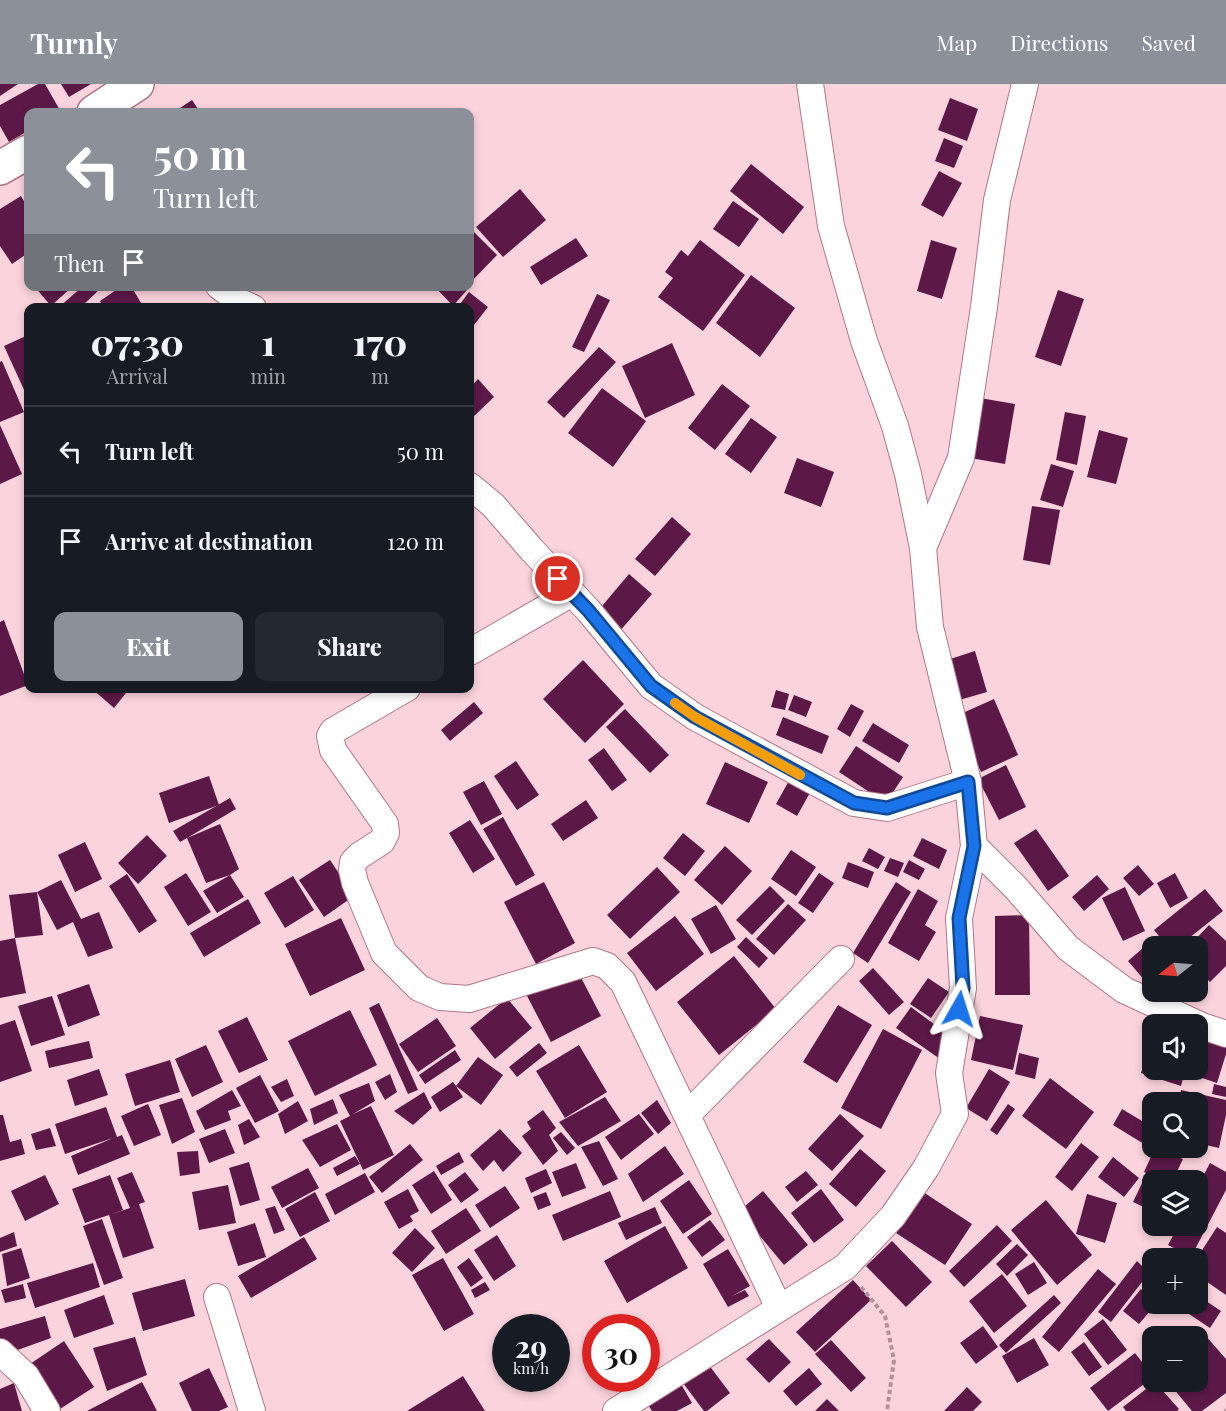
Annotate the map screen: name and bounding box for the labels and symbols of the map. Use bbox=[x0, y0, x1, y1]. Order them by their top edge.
pin bbox=[532, 553, 583, 604]
north arrow bbox=[1142, 936, 1208, 1002]
position arrow bbox=[927, 977, 991, 1041]
speed limit sign: 30 bbox=[582, 1314, 660, 1392]

